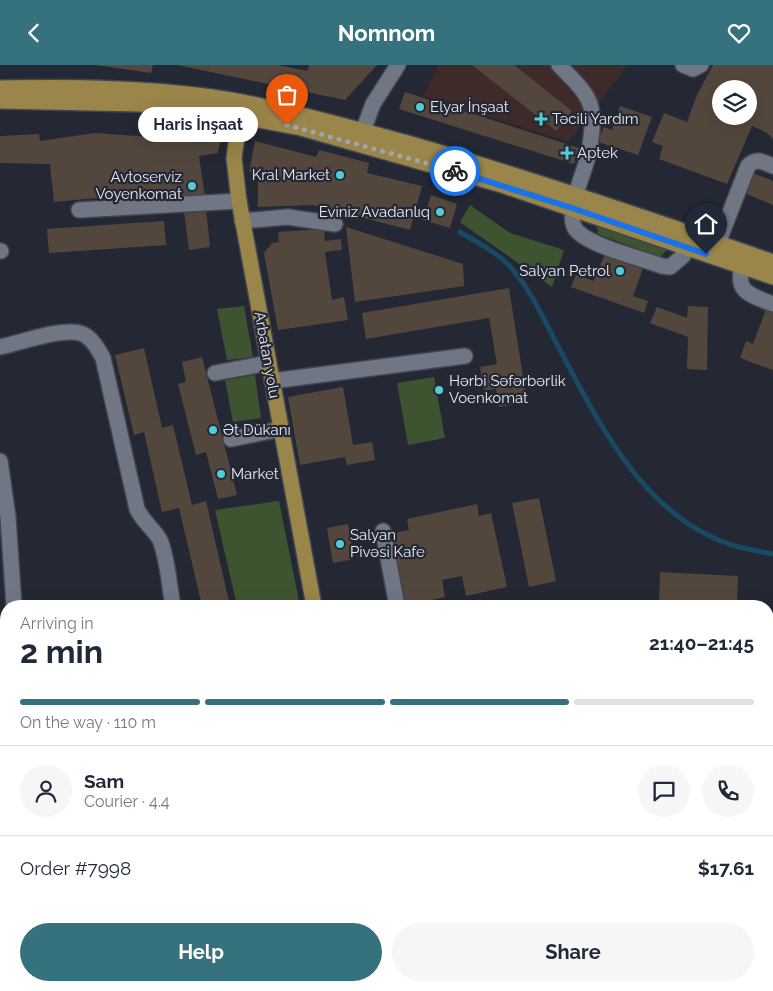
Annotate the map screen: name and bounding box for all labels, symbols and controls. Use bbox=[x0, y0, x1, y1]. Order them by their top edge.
icon: back bbox=[20, 19, 48, 47]
icon: heart bbox=[725, 19, 753, 47]
text: Nomnom bbox=[338, 20, 435, 46]
pin bbox=[266, 74, 308, 125]
map controls bbox=[712, 80, 757, 125]
button: layers bbox=[712, 80, 757, 125]
icon: bag bbox=[273, 81, 301, 109]
place label: Elyar İnşaat bbox=[430, 97, 509, 116]
marker: Elyar İnşaat bbox=[414, 101, 426, 113]
callout: Haris İnşaat bbox=[137, 107, 257, 143]
place label: Təcili Yardım bbox=[552, 110, 639, 128]
marker: Təcili Yardım bbox=[534, 112, 548, 126]
text: Haris İnşaat bbox=[153, 115, 243, 134]
place label: Aptek bbox=[577, 144, 618, 162]
courier bbox=[430, 146, 480, 196]
marker: Aptek bbox=[561, 147, 573, 159]
icon: bike bbox=[441, 157, 469, 185]
place label: Kral Market bbox=[252, 166, 330, 184]
place label: Avtoserviz Voyenkomat bbox=[95, 168, 182, 203]
marker: Kral Market bbox=[334, 169, 346, 181]
marker: Avtoserviz Voyenkomat bbox=[186, 180, 198, 192]
place label: Eviniz Avadanlıq bbox=[319, 203, 430, 221]
pin bbox=[685, 203, 727, 254]
marker: Eviniz Avadanlıq bbox=[434, 206, 446, 218]
icon: home bbox=[692, 210, 720, 238]
place label: Salyan Petrol bbox=[519, 262, 611, 280]
marker: Salyan Petrol bbox=[614, 265, 626, 277]
street label: Arbatan yolu bbox=[251, 310, 284, 400]
place label: Hərbi Səfərbərlik Voenkomat bbox=[449, 372, 566, 407]
marker: Hərbi Səfərbərlik Voenkomat bbox=[433, 384, 445, 396]
place label: Ət Dükanı bbox=[223, 421, 291, 439]
marker: Ət Dükanı bbox=[207, 424, 219, 436]
place label: Market bbox=[231, 465, 279, 483]
marker: Market bbox=[215, 468, 227, 480]
place label: Salyan Pivəsi Kafe bbox=[350, 526, 425, 561]
marker: Salyan Pivəsi Kafe bbox=[334, 538, 346, 550]
text: Arriving in bbox=[20, 614, 94, 633]
text: 21:40–21:45 bbox=[649, 632, 754, 654]
text: 2 min bbox=[20, 633, 103, 670]
text: On the way · 110 m bbox=[20, 713, 156, 732]
button: person bbox=[20, 765, 72, 817]
button: chat bbox=[638, 765, 690, 817]
button: phone bbox=[702, 765, 754, 817]
text: Sam bbox=[84, 770, 124, 792]
text: Courier · 4.4 bbox=[84, 792, 169, 811]
text: Order #7998 bbox=[20, 857, 131, 879]
text: $17.61 bbox=[698, 857, 754, 879]
button: Help bbox=[20, 923, 382, 981]
button: Share bbox=[392, 923, 754, 981]

